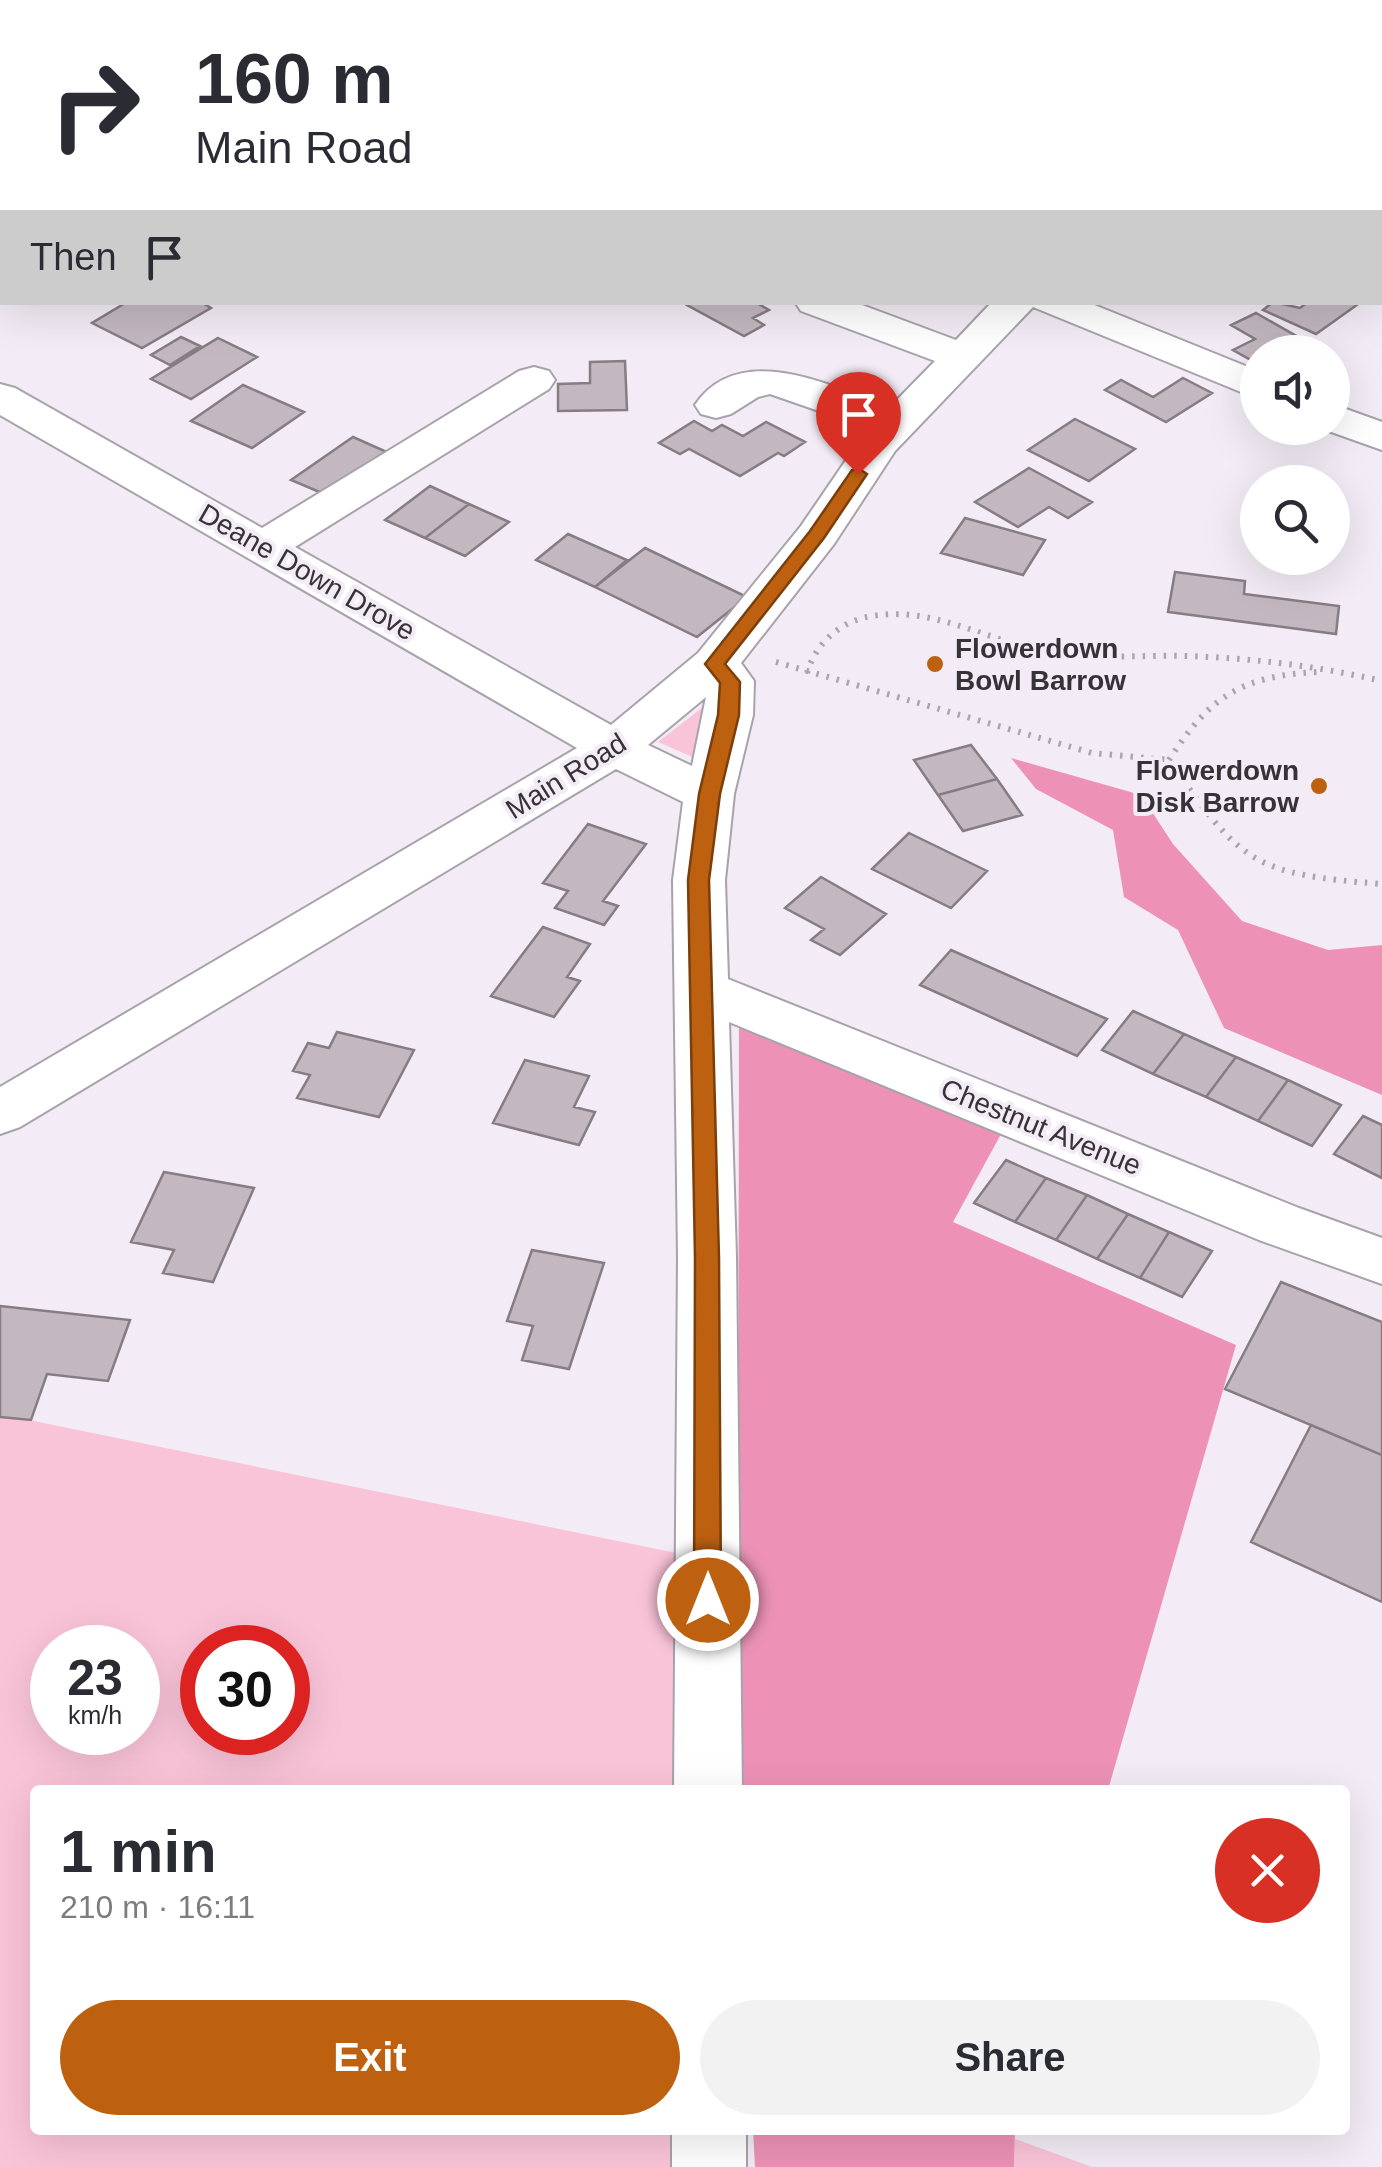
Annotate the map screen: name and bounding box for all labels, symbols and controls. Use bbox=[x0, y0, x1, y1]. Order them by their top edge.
icon: right bbox=[30, 40, 160, 170]
text: 160 m bbox=[195, 40, 393, 118]
text: Main Road bbox=[195, 122, 413, 173]
icon: arrive bbox=[137, 230, 192, 285]
text: Then bbox=[30, 236, 117, 278]
map controls bbox=[1240, 335, 1350, 575]
button: sound bbox=[1240, 335, 1350, 445]
pin bbox=[816, 372, 901, 475]
icon: arrive bbox=[831, 387, 886, 442]
button: search bbox=[1240, 465, 1350, 575]
street label: Deane Down Drove bbox=[193, 497, 421, 647]
place label: Flowerdown Bowl Barrow bbox=[955, 633, 1126, 696]
marker: Flowerdown Bowl Barrow bbox=[924, 653, 946, 675]
street label: Main Road bbox=[500, 727, 632, 825]
place label: Flowerdown Disk Barrow bbox=[1136, 755, 1299, 818]
marker: Flowerdown Disk Barrow bbox=[1308, 775, 1330, 797]
street label: Chestnut Avenue bbox=[937, 1073, 1145, 1181]
position arrow bbox=[656, 1548, 760, 1652]
speed limit sign: 30 bbox=[180, 1625, 310, 1755]
text: 23 bbox=[67, 1650, 123, 1706]
text: km/h bbox=[68, 1701, 122, 1729]
text: 1 min bbox=[60, 1818, 217, 1885]
button: close bbox=[1215, 1818, 1320, 1923]
text: 210 m · 16:11 bbox=[60, 1889, 255, 1925]
button: Exit bbox=[60, 2000, 680, 2115]
button: Share bbox=[700, 2000, 1320, 2115]

